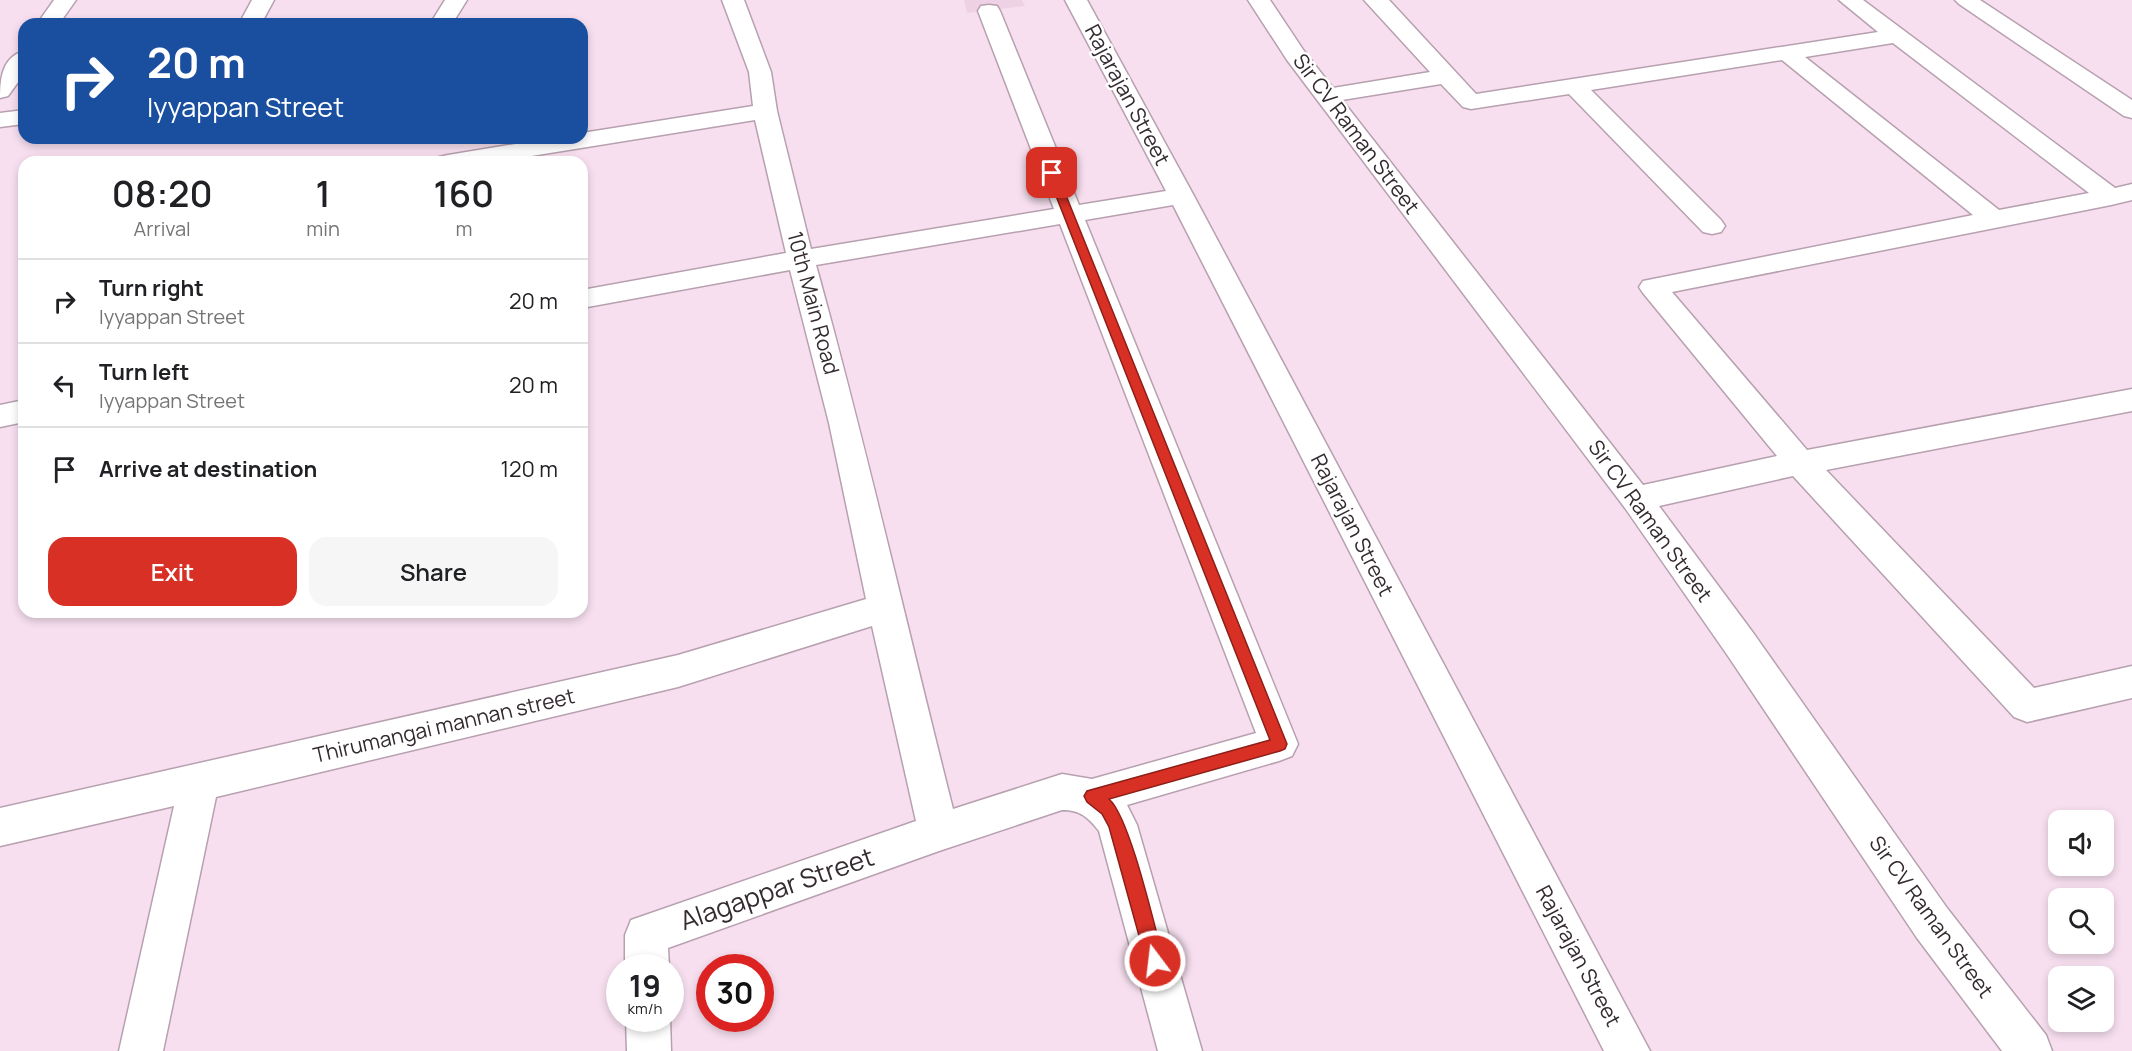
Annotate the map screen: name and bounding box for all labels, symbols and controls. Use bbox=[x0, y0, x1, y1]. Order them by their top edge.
street label: Rajarajan Street bbox=[1079, 19, 1177, 170]
text: 20 m bbox=[147, 33, 246, 91]
icon: right bbox=[48, 42, 126, 120]
street label: Sir CV Raman Street bbox=[1287, 48, 1426, 219]
text: Iyyappan Street bbox=[147, 88, 344, 125]
pin bbox=[1026, 147, 1077, 198]
icon: arrive bbox=[1035, 156, 1068, 189]
text: 08:20 bbox=[112, 169, 213, 218]
text: 1 bbox=[315, 169, 331, 218]
text: 160 bbox=[434, 169, 494, 218]
text: Arrival bbox=[134, 215, 191, 242]
text: min bbox=[306, 215, 340, 242]
text: m bbox=[455, 215, 472, 242]
street label: 10th Main Road bbox=[781, 228, 846, 377]
text: Turn right bbox=[99, 273, 204, 303]
icon: right bbox=[48, 285, 81, 318]
text: 20 m bbox=[509, 286, 558, 316]
text: Iyyappan Street bbox=[99, 303, 245, 330]
text: Turn left bbox=[99, 357, 189, 387]
icon: left bbox=[48, 369, 81, 402]
text: 20 m bbox=[509, 370, 558, 400]
text: Iyyappan Street bbox=[99, 387, 245, 414]
street label: Sir CV Raman Street bbox=[1583, 434, 1719, 607]
street label: Rajarajan Street bbox=[1305, 449, 1401, 600]
icon: arrive bbox=[48, 453, 81, 486]
text: Arrive at destination bbox=[99, 454, 317, 484]
text: 120 m bbox=[500, 454, 558, 484]
button: Exit bbox=[48, 537, 297, 606]
button: Share bbox=[309, 537, 558, 606]
street label: Thirumangai mannan street bbox=[310, 681, 577, 769]
map controls bbox=[2048, 810, 2114, 1032]
button: sound bbox=[2048, 810, 2114, 876]
street label: Sir CV Raman Street bbox=[1864, 830, 2000, 1003]
street label: Alagappar Street bbox=[675, 838, 878, 938]
street label: Rajarajan Street bbox=[1530, 880, 1628, 1031]
button: search bbox=[2048, 888, 2114, 954]
position arrow bbox=[1123, 929, 1187, 993]
speed limit sign: 30 bbox=[696, 954, 774, 1032]
text: 19 bbox=[629, 965, 661, 1006]
button: layers bbox=[2048, 966, 2114, 1032]
text: km/h bbox=[628, 998, 662, 1019]

